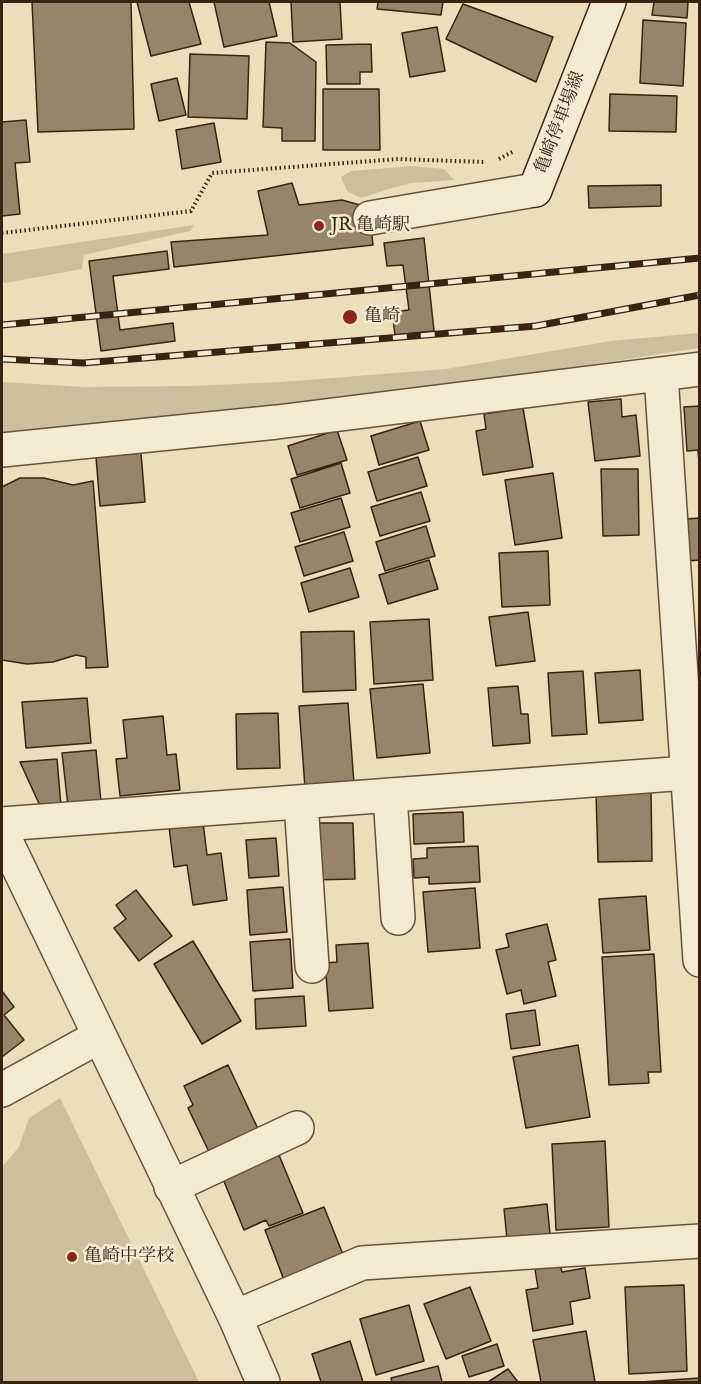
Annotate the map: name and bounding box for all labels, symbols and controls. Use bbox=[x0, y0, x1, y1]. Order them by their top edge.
street label: 亀崎停車場線 bbox=[532, 69, 590, 177]
place label: JR 亀崎駅 bbox=[331, 215, 410, 237]
marker: JR 亀崎駅 bbox=[312, 219, 326, 233]
place label: 亀崎 bbox=[364, 306, 400, 328]
marker: 亀崎 bbox=[341, 308, 359, 326]
place label: 亀崎中学校 bbox=[84, 1246, 174, 1268]
marker: 亀崎中学校 bbox=[65, 1250, 79, 1264]

